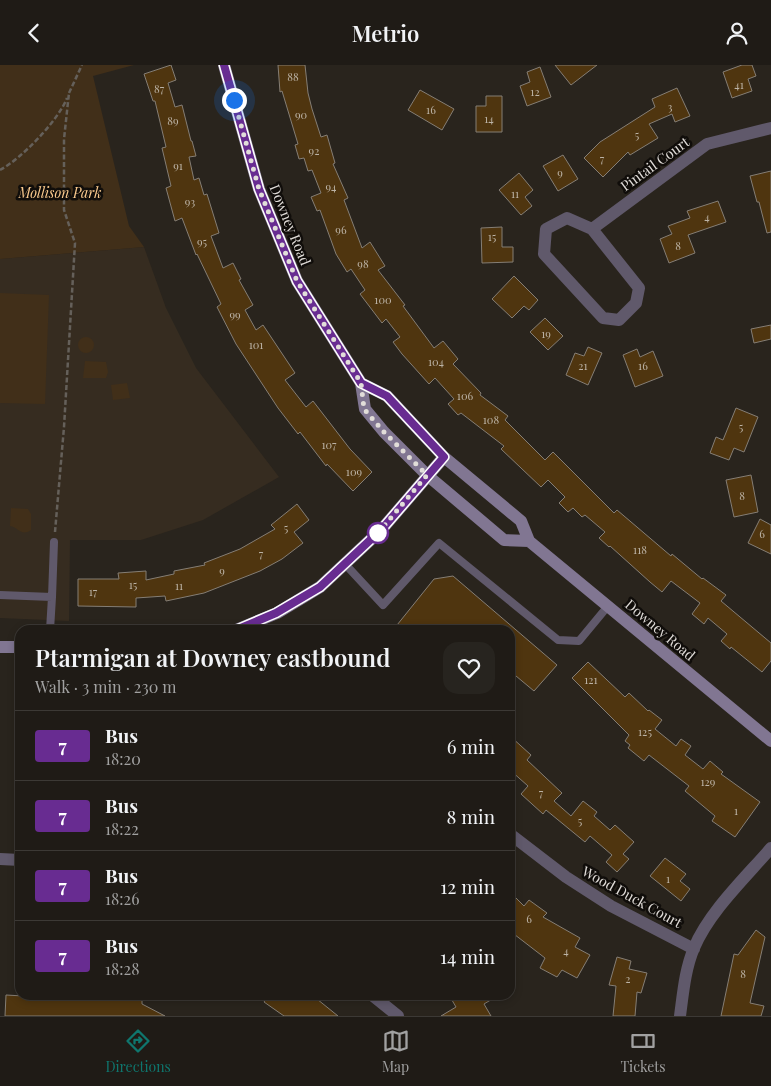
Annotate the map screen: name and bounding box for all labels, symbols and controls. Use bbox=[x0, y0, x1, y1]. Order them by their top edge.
text: Metrio bbox=[352, 18, 419, 48]
icon: back bbox=[20, 19, 48, 47]
icon: person bbox=[723, 19, 751, 47]
house number: 88 bbox=[287, 69, 299, 84]
house number: 41 bbox=[734, 77, 744, 92]
house number: 87 bbox=[154, 81, 165, 96]
house number: 12 bbox=[530, 84, 540, 99]
your location bbox=[222, 88, 247, 113]
house number: 3 bbox=[668, 99, 673, 114]
house number: 16 bbox=[426, 102, 436, 117]
house number: 90 bbox=[295, 107, 307, 122]
house number: 14 bbox=[484, 111, 494, 126]
house number: 89 bbox=[167, 113, 179, 128]
house number: 5 bbox=[635, 127, 640, 142]
street label: Pintail Court bbox=[616, 132, 694, 195]
house number: 92 bbox=[309, 143, 319, 158]
house number: 7 bbox=[600, 151, 605, 166]
house number: 91 bbox=[173, 158, 183, 173]
house number: 9 bbox=[557, 165, 563, 180]
house number: 94 bbox=[325, 179, 337, 194]
street label: Downey Road bbox=[266, 181, 315, 268]
park label: Mollison Park bbox=[17, 183, 102, 202]
house number: 11 bbox=[511, 186, 519, 201]
house number: 93 bbox=[185, 194, 195, 209]
house number: 4 bbox=[704, 209, 710, 224]
house number: 96 bbox=[335, 222, 347, 237]
house number: 15 bbox=[488, 229, 497, 244]
house number: 95 bbox=[197, 234, 208, 249]
house number: 8 bbox=[675, 238, 681, 253]
house number: 98 bbox=[357, 256, 369, 271]
house number: 100 bbox=[374, 292, 392, 307]
house number: 99 bbox=[229, 307, 241, 322]
house number: 19 bbox=[541, 326, 551, 341]
house number: 101 bbox=[249, 337, 263, 352]
house number: 104 bbox=[428, 354, 445, 369]
house number: 21 bbox=[578, 358, 588, 373]
house number: 16 bbox=[638, 358, 648, 373]
house number: 106 bbox=[457, 388, 473, 403]
house number: 108 bbox=[483, 412, 499, 427]
house number: 5 bbox=[739, 419, 744, 434]
house number: 107 bbox=[321, 437, 337, 452]
house number: 109 bbox=[346, 464, 363, 479]
house number: 8 bbox=[739, 488, 745, 503]
house number: 5 bbox=[284, 520, 289, 535]
unlabelled marker bbox=[367, 522, 389, 544]
house number: 6 bbox=[759, 526, 765, 541]
house number: 118 bbox=[633, 542, 647, 557]
house number: 7 bbox=[259, 546, 264, 561]
house number: 9 bbox=[219, 563, 225, 578]
house number: 15 bbox=[129, 577, 138, 592]
house number: 11 bbox=[175, 578, 183, 593]
house number: 17 bbox=[89, 584, 98, 599]
street label: Downey Road bbox=[621, 595, 699, 664]
text: Ptarmigan at Downey eastbound bbox=[35, 641, 390, 673]
button: heart bbox=[443, 642, 495, 694]
house number: 121 bbox=[584, 672, 598, 687]
text: Walk · 3 min · 230 m bbox=[35, 676, 177, 697]
text: Bus bbox=[105, 722, 138, 748]
house number: 125 bbox=[638, 724, 652, 739]
text: 6 min bbox=[447, 733, 495, 759]
text: 7 bbox=[58, 734, 67, 758]
text: 18:20 bbox=[105, 748, 141, 769]
house number: 129 bbox=[701, 774, 716, 789]
house number: 7 bbox=[539, 785, 544, 800]
text: Bus bbox=[105, 792, 138, 818]
text: 8 min bbox=[447, 803, 495, 829]
house number: 1 bbox=[734, 803, 738, 818]
text: 7 bbox=[58, 804, 67, 828]
house number: 5 bbox=[578, 813, 583, 828]
text: 18:22 bbox=[105, 818, 139, 839]
street label: Wood Duck Court bbox=[578, 861, 686, 932]
text: Bus bbox=[105, 862, 138, 888]
house number: 1 bbox=[666, 871, 670, 886]
text: 12 min bbox=[440, 873, 495, 899]
text: 7 bbox=[58, 874, 67, 898]
text: 18:26 bbox=[105, 888, 139, 909]
house number: 6 bbox=[526, 911, 532, 926]
text: Bus bbox=[105, 932, 138, 958]
text: 14 min bbox=[440, 943, 495, 969]
house number: 4 bbox=[563, 943, 569, 958]
text: 7 bbox=[58, 944, 67, 968]
text: 18:28 bbox=[105, 958, 139, 979]
house number: 8 bbox=[740, 966, 746, 981]
house number: 2 bbox=[625, 971, 631, 986]
tab: Directions bbox=[105, 1027, 171, 1076]
tab: Map bbox=[382, 1027, 410, 1076]
tab: Tickets bbox=[620, 1027, 666, 1076]

